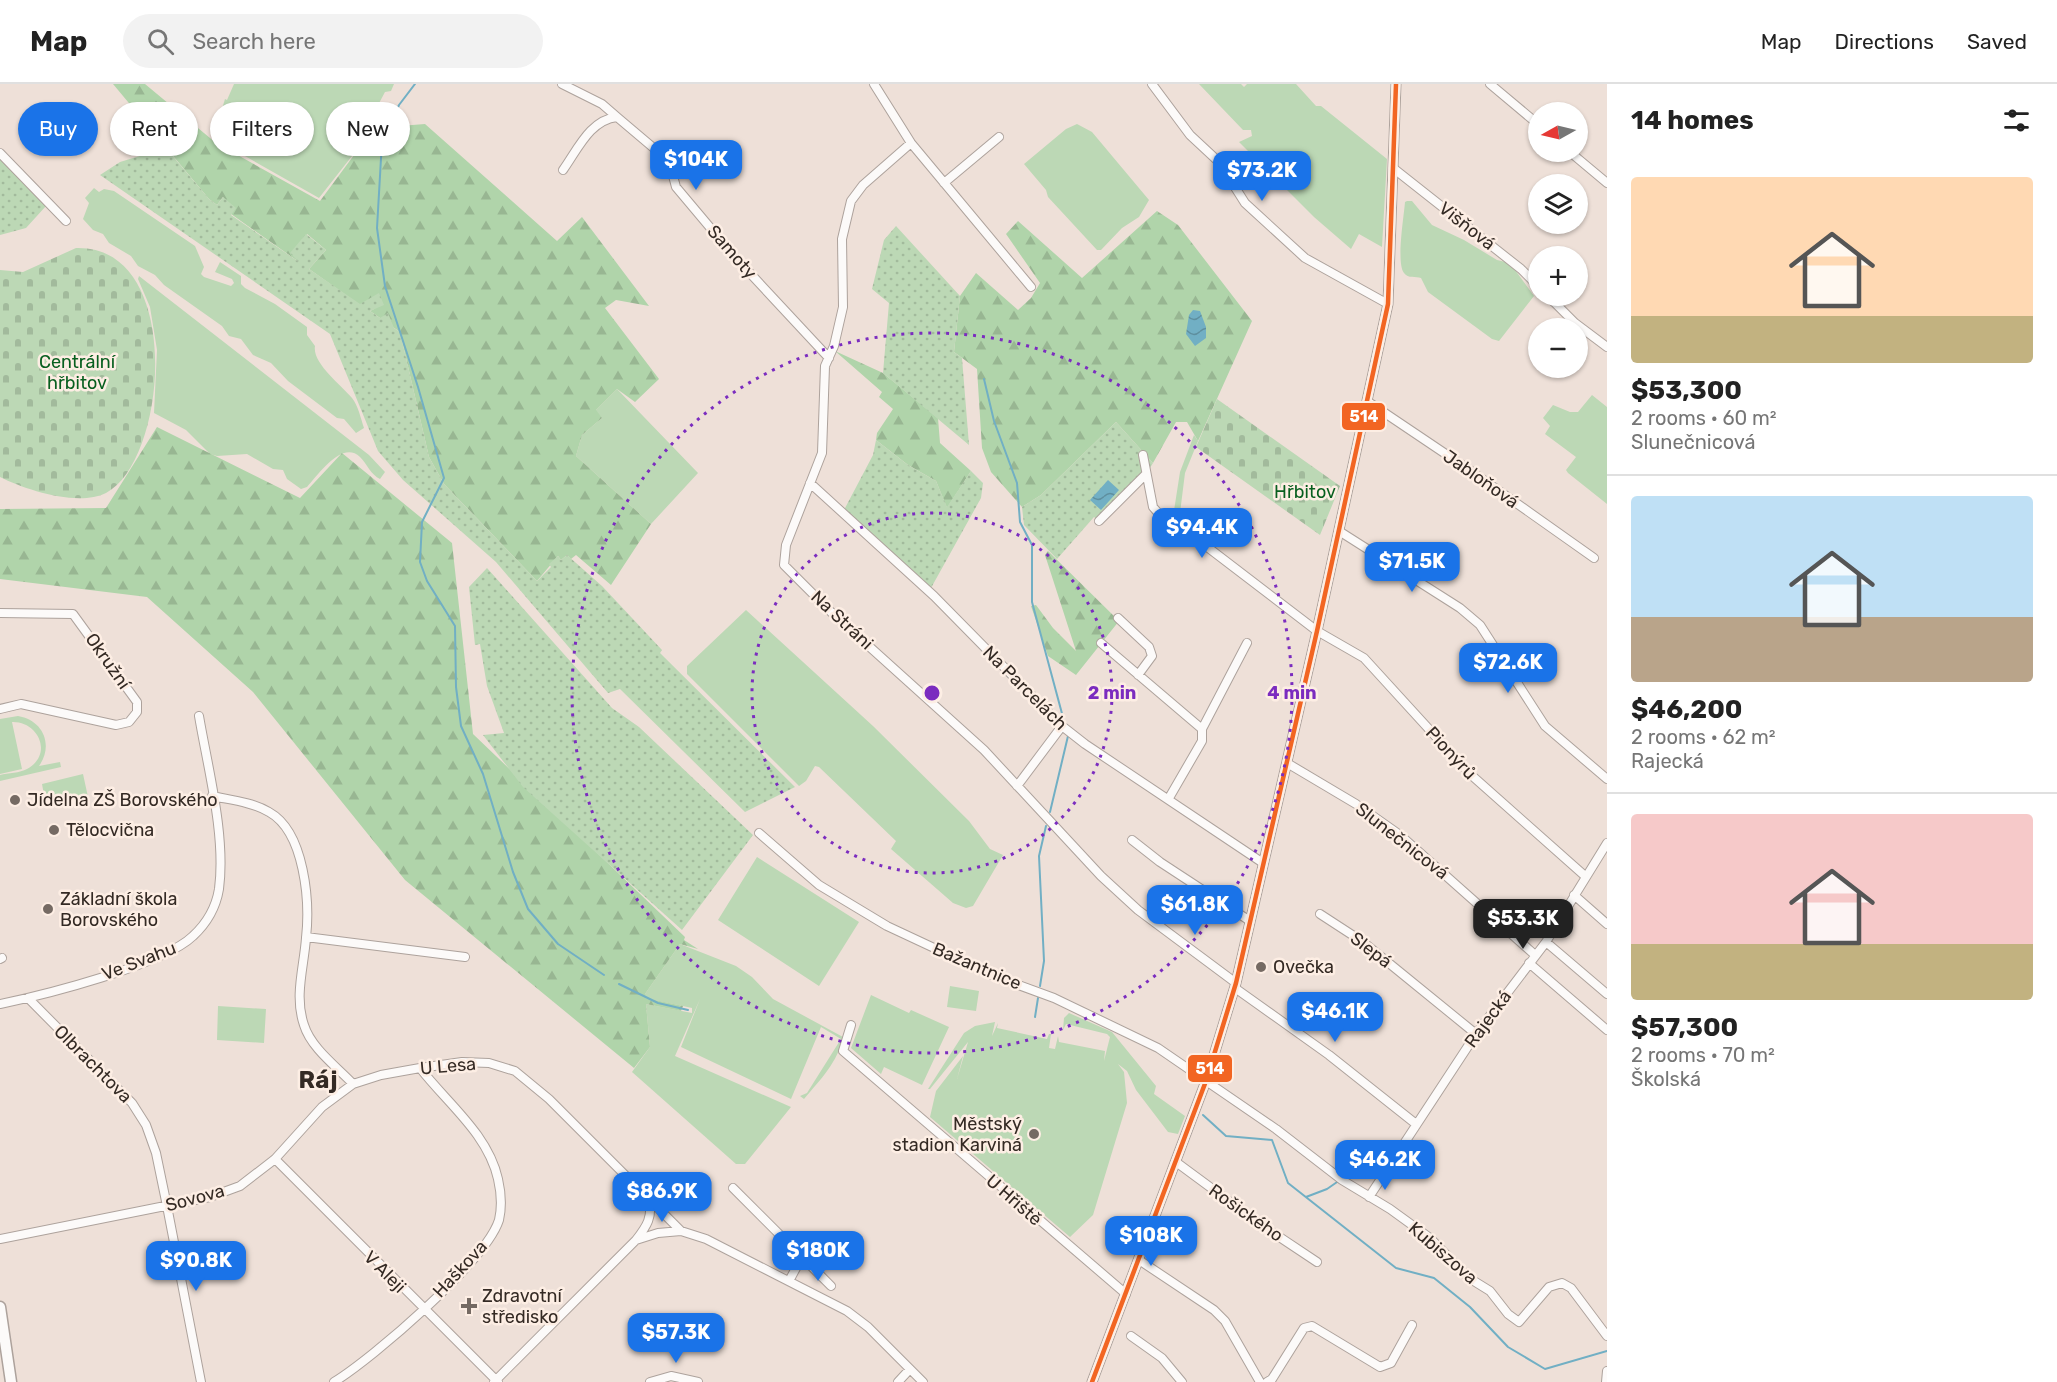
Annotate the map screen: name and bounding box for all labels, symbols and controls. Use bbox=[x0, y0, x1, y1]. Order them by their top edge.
search box bbox=[123, 14, 543, 68]
text: Map bbox=[30, 25, 87, 58]
icon: search bbox=[144, 25, 177, 58]
text: Search here bbox=[192, 28, 316, 55]
text: Map bbox=[1761, 29, 1802, 54]
text: Directions bbox=[1835, 29, 1934, 54]
text: Saved bbox=[1967, 29, 2027, 54]
chip: Buy bbox=[18, 102, 98, 156]
chip: Rent bbox=[110, 102, 198, 156]
chip: Filters bbox=[210, 102, 314, 156]
chip: New bbox=[326, 102, 410, 156]
north arrow bbox=[1528, 102, 1588, 162]
map controls bbox=[1528, 102, 1588, 378]
icon: filters bbox=[2000, 104, 2033, 137]
text: 14 homes bbox=[1631, 105, 1754, 136]
pin: $104K bbox=[654, 140, 738, 191]
text: $104K bbox=[664, 147, 728, 171]
pin: $73.2K bbox=[1213, 151, 1311, 202]
text: $73.2K bbox=[1227, 158, 1297, 182]
button: layers bbox=[1528, 174, 1588, 234]
street label: Višňová bbox=[1434, 197, 1500, 255]
icon: home bbox=[1778, 216, 1886, 324]
street label: Samoty bbox=[703, 220, 761, 284]
button: + bbox=[1528, 246, 1588, 306]
button: − bbox=[1528, 318, 1588, 378]
park label: Centrální hřbitov bbox=[39, 351, 117, 394]
text: $53,300 bbox=[1631, 375, 1742, 406]
line badge: 514 bbox=[1341, 402, 1386, 431]
text: 2 rooms · 60 m² bbox=[1631, 406, 1777, 430]
text: 514 bbox=[1349, 407, 1379, 426]
text: Slunečnicová bbox=[1631, 430, 1756, 454]
street label: Jabloňová bbox=[1439, 445, 1523, 513]
park label: Hřbitov bbox=[1274, 481, 1336, 503]
pin: $94.4K bbox=[1153, 508, 1251, 559]
text: $94.4K bbox=[1166, 515, 1238, 539]
icon: home bbox=[1778, 535, 1886, 643]
pin: $71.5K bbox=[1363, 542, 1461, 593]
text: $71.5K bbox=[1379, 549, 1445, 573]
street label: Na Stráni bbox=[806, 586, 878, 654]
street label: Okružní bbox=[81, 629, 136, 695]
street label: Na Parcelách bbox=[978, 641, 1072, 735]
pin: $72.6K bbox=[1459, 643, 1557, 694]
text: $72.6K bbox=[1473, 650, 1543, 674]
text: 2 min bbox=[1088, 682, 1136, 704]
text: 4 min bbox=[1267, 682, 1317, 704]
centre of rings bbox=[922, 683, 942, 703]
text: $46,200 bbox=[1631, 694, 1743, 725]
street label: Pionýrů bbox=[1421, 722, 1481, 784]
text: 2 rooms · 62 m² bbox=[1631, 725, 1776, 749]
text: Rajecká bbox=[1631, 749, 1704, 773]
place label: Jídelna ZŠ Borovského bbox=[27, 789, 218, 811]
marker: Jídelna ZŠ Borovského bbox=[8, 793, 22, 807]
street label: Slunečnicová bbox=[1351, 798, 1453, 884]
place label: Tělocvična bbox=[66, 819, 154, 841]
marker: Tělocvična bbox=[47, 823, 61, 837]
icon: home bbox=[1778, 853, 1886, 961]
pin: $61.8K bbox=[1146, 885, 1244, 936]
place label: Základní škola Borovského bbox=[60, 888, 177, 931]
text: $61.8K bbox=[1161, 892, 1229, 916]
pin: $53.3K bbox=[1474, 899, 1572, 950]
marker: Základní škola Borovského bbox=[41, 902, 55, 916]
text: $53.3K bbox=[1487, 906, 1559, 930]
street label: Slepá bbox=[1346, 927, 1396, 973]
street label: Ve Svahu bbox=[99, 937, 179, 985]
street label: Bažantnice bbox=[929, 937, 1025, 995]
place label: Ovečka bbox=[1273, 956, 1334, 978]
marker: Ovečka bbox=[1254, 960, 1268, 974]
street label: Rajecká bbox=[1460, 986, 1516, 1052]
pin: $46.1K bbox=[1286, 992, 1384, 1043]
text: $46.1K bbox=[1301, 999, 1369, 1023]
text: $57,300 bbox=[1631, 1012, 1738, 1043]
street label: Olbrachtova bbox=[49, 1020, 137, 1108]
text: 2 rooms · 70 m² bbox=[1631, 1043, 1775, 1067]
street label: U Lesa bbox=[419, 1053, 477, 1079]
line badge: 514 bbox=[1187, 1054, 1233, 1083]
text: 514 bbox=[1195, 1059, 1225, 1078]
district label: Ráj bbox=[299, 1066, 337, 1094]
text: Školská bbox=[1631, 1067, 1701, 1091]
place label: Městský stadion Karviná bbox=[893, 1113, 1022, 1156]
marker: Městský stadion Karviná bbox=[1027, 1127, 1041, 1141]
pin: $46.2K bbox=[1336, 1140, 1434, 1191]
text: $46.2K bbox=[1349, 1147, 1421, 1171]
street label: U Hřiště bbox=[981, 1170, 1047, 1230]
pin: $86.9K bbox=[613, 1172, 711, 1223]
text: $86.9K bbox=[627, 1179, 697, 1203]
street label: Rošického bbox=[1205, 1179, 1287, 1247]
street label: Sovova bbox=[163, 1180, 227, 1216]
pin: $108K bbox=[1109, 1216, 1193, 1267]
street label: Kubiszova bbox=[1404, 1217, 1482, 1289]
text: $108K bbox=[1119, 1223, 1183, 1247]
pin: $180K bbox=[776, 1231, 860, 1282]
street label: Haškova bbox=[428, 1236, 492, 1302]
text: $180K bbox=[786, 1238, 850, 1262]
pin: $90.8K bbox=[147, 1241, 245, 1292]
street label: V Aleji bbox=[359, 1246, 411, 1298]
text: $90.8K bbox=[160, 1248, 232, 1272]
place label: Zdravotní středisko bbox=[482, 1285, 563, 1328]
marker: Zdravotní středisko bbox=[460, 1297, 478, 1315]
pin: $57.3K bbox=[627, 1313, 725, 1364]
text: $57.3K bbox=[642, 1320, 710, 1344]

